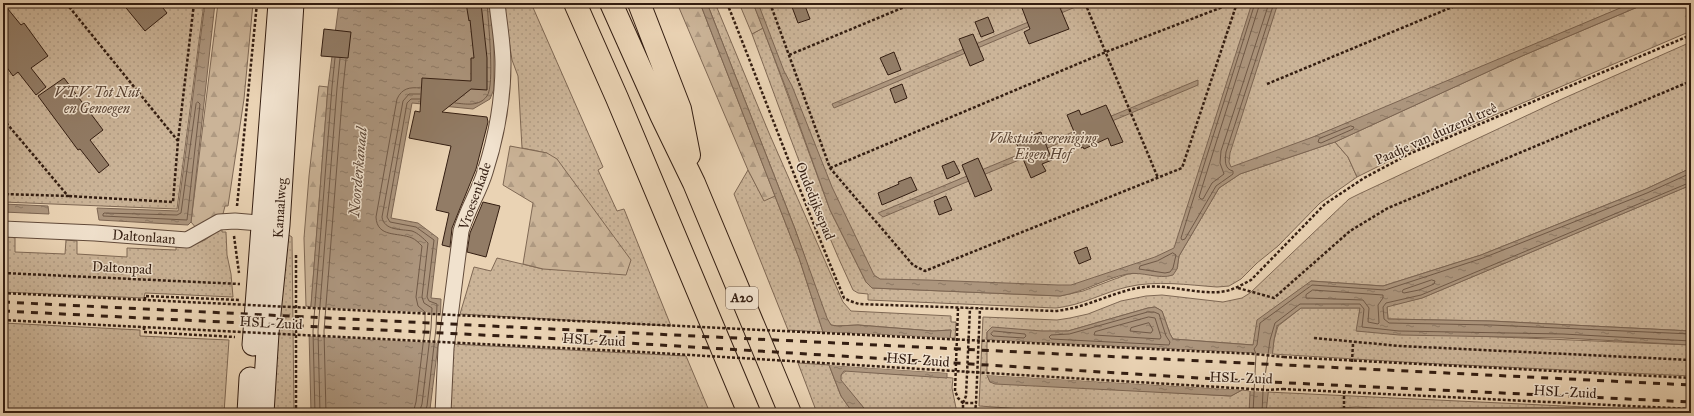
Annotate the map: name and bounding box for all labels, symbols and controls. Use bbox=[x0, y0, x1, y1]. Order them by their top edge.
park label: V.T.V. Tot Nut en Genoegen bbox=[54, 84, 141, 117]
street label: Paadje van duizend treê bbox=[1372, 99, 1500, 169]
water label: Noorderkanaal bbox=[345, 124, 371, 219]
park label: Volkstuinvereniging Eigen Hof bbox=[989, 130, 1098, 163]
street label: Vroesenkade bbox=[455, 160, 495, 233]
street label: Oudedijksepad bbox=[792, 160, 838, 242]
street label: Kanaalweg bbox=[269, 177, 291, 239]
street label: Daltonlaan bbox=[112, 226, 177, 248]
street label: Daltonpad bbox=[91, 258, 153, 278]
road number: A20 bbox=[726, 287, 758, 309]
street label: HSL-Zuid bbox=[239, 313, 303, 333]
street label: HSL-Zuid bbox=[562, 330, 626, 350]
street label: HSL-Zuid bbox=[886, 349, 950, 371]
street label: HSL-Zuid bbox=[1209, 368, 1273, 388]
street label: HSL-Zuid bbox=[1533, 382, 1597, 402]

